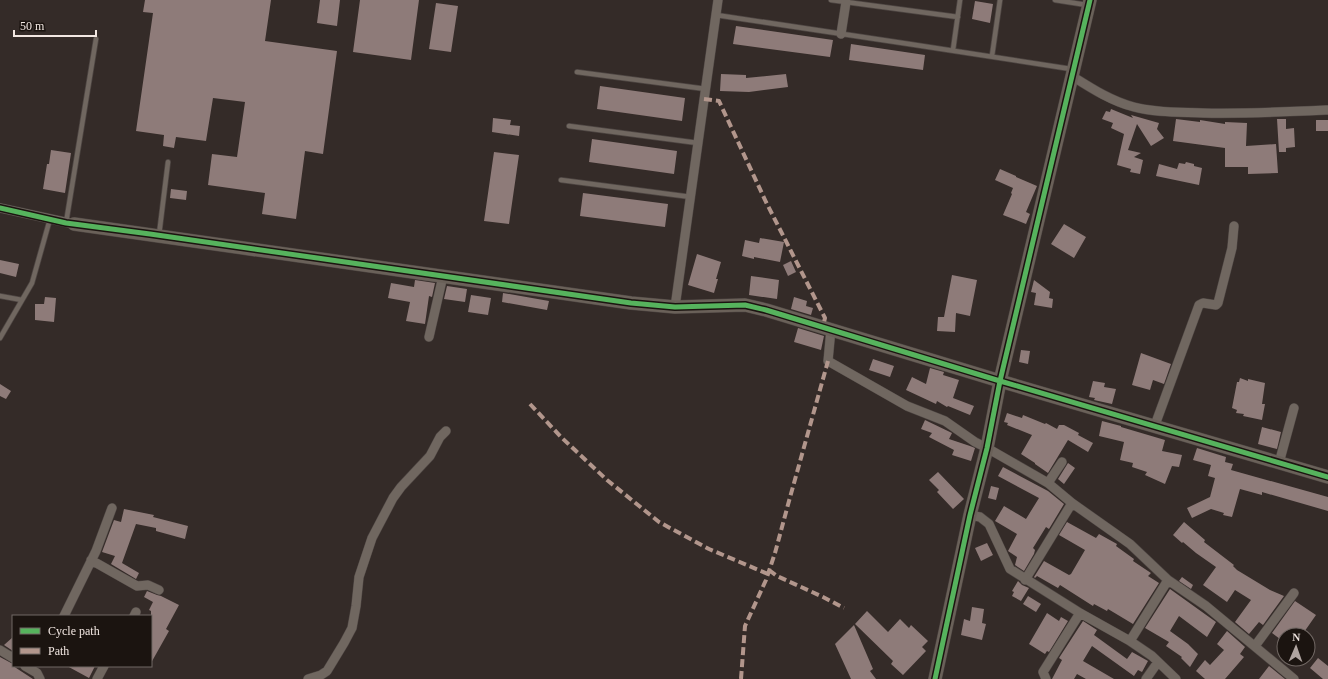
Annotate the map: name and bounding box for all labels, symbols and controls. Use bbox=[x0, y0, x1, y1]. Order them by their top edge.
scale bar bbox=[14, 12, 96, 38]
text: 50 m bbox=[20, 19, 45, 33]
legend bbox=[12, 615, 152, 667]
text: Cycle path bbox=[48, 624, 100, 638]
north arrow bbox=[1276, 627, 1316, 667]
text: N bbox=[1292, 631, 1301, 643]
text: Path bbox=[48, 644, 69, 658]

